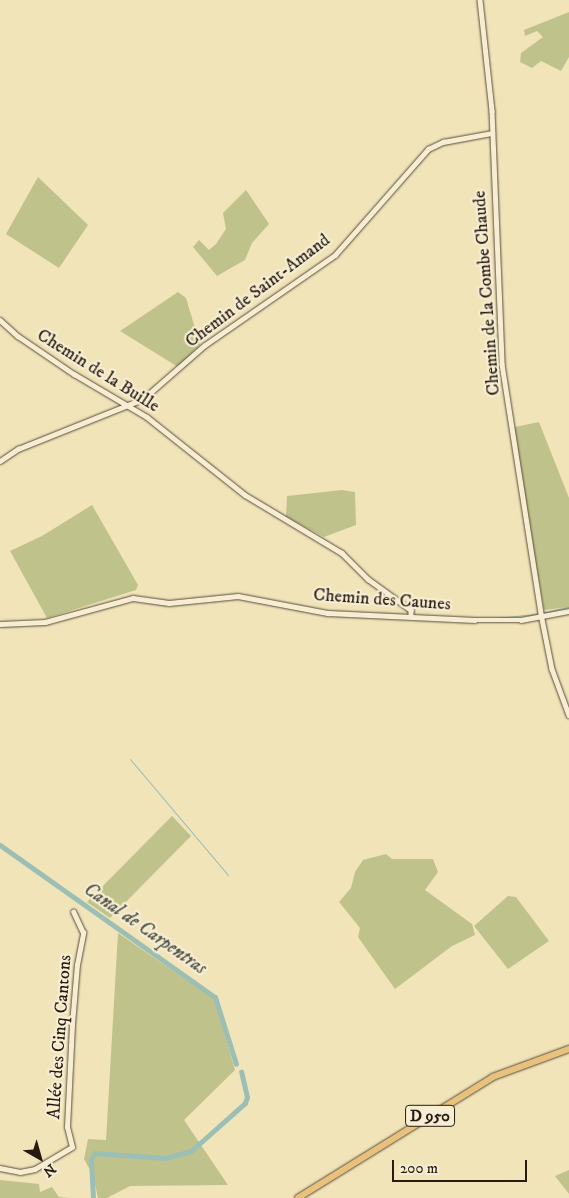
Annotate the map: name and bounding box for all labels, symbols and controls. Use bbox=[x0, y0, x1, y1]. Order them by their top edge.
street label: Chemin de la Combe Chaude bbox=[469, 190, 505, 396]
street label: Chemin de Saint-Amand bbox=[181, 230, 335, 352]
street label: Chemin de la Buille bbox=[33, 325, 163, 417]
street label: Chemin des Caunes bbox=[313, 584, 451, 616]
water label: Canal de Carpentras bbox=[79, 878, 211, 980]
street label: Allée des Cinq Cantons bbox=[43, 954, 77, 1120]
road number: D 950 bbox=[405, 1102, 455, 1130]
north arrow bbox=[15, 1133, 65, 1183]
scale bar bbox=[394, 1150, 529, 1182]
text: N bbox=[39, 1159, 59, 1180]
text: 200 m bbox=[400, 1159, 438, 1178]

